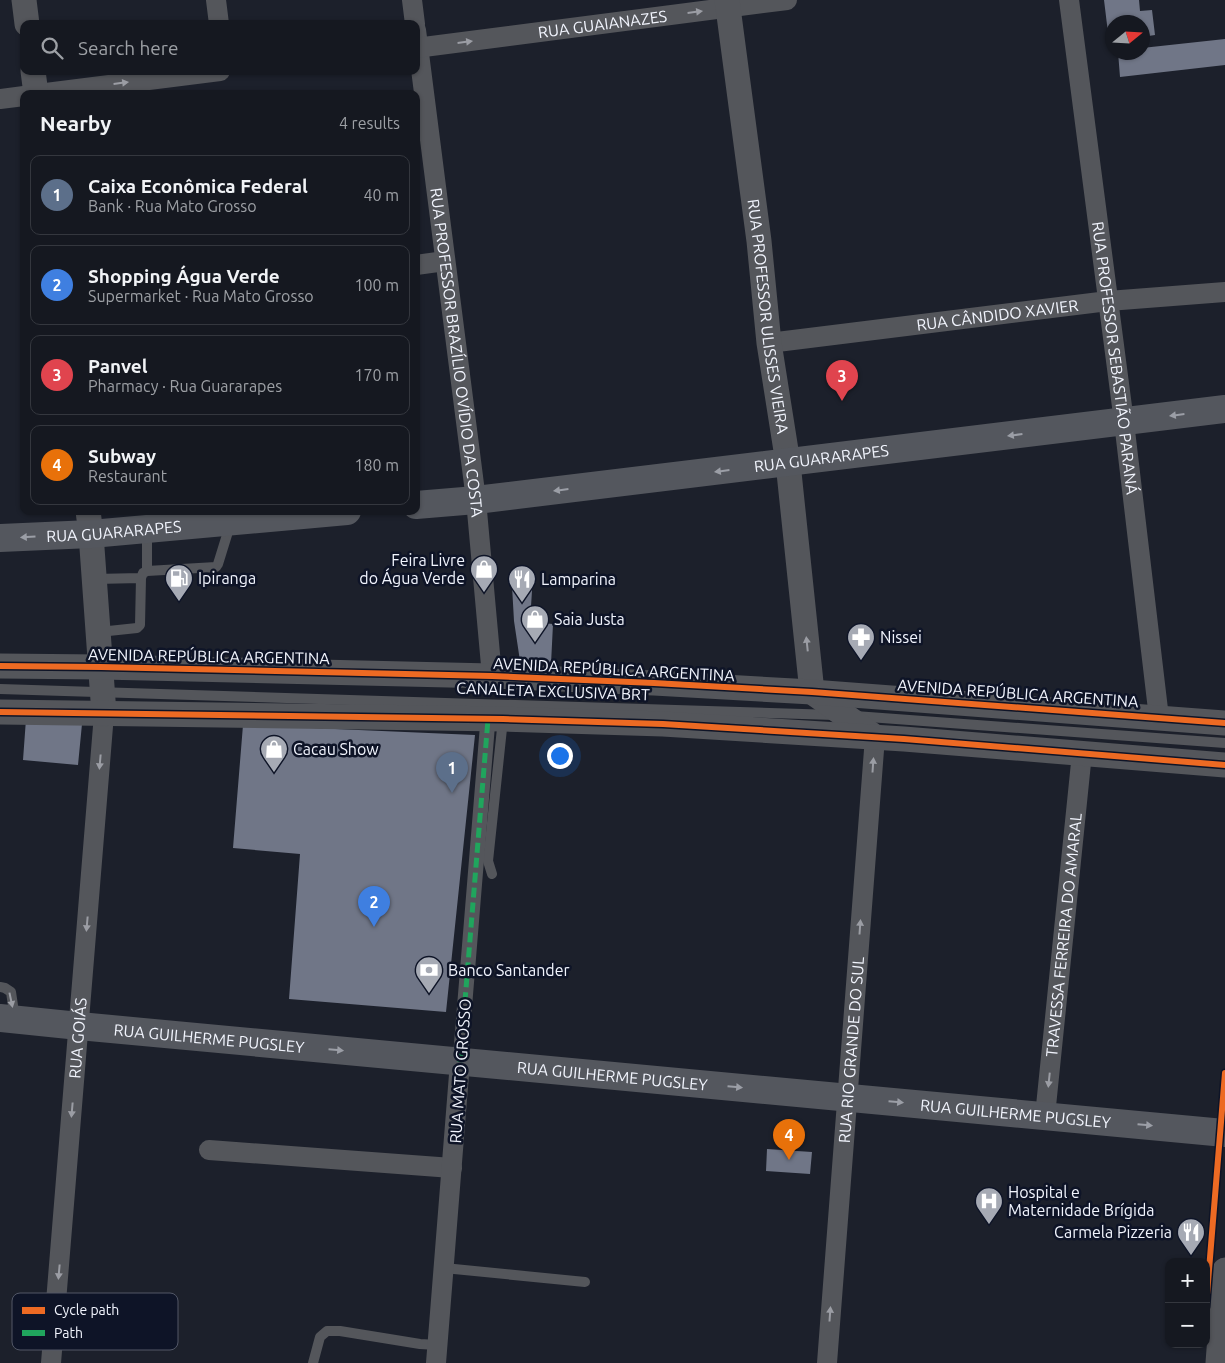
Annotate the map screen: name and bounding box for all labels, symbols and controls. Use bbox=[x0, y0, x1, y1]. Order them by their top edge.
street label: RUA GUAIANAZES bbox=[537, 7, 668, 41]
one-way arrow bbox=[687, 7, 703, 15]
north arrow bbox=[1105, 15, 1150, 60]
search box bbox=[20, 20, 420, 75]
icon: search bbox=[38, 34, 66, 62]
text: Search here bbox=[78, 37, 178, 59]
one-way arrow bbox=[457, 37, 473, 45]
one-way arrow bbox=[114, 79, 130, 87]
text: Nearby bbox=[40, 111, 111, 135]
text: 4 results bbox=[339, 114, 400, 132]
text: Caixa Econômica Federal bbox=[88, 175, 308, 197]
text: 1 bbox=[52, 186, 62, 204]
text: 40 m bbox=[363, 186, 399, 204]
street label: RUA PROFESSOR BRAZÍLIO OVÍDIO DA COSTA bbox=[427, 187, 487, 519]
text: Bank · Rua Mato Grosso bbox=[88, 197, 257, 215]
street label: RUA PROFESSOR ULISSES VIEIRA bbox=[745, 198, 792, 435]
street label: RUA PROFESSOR SEBASTIÃO PARANÁ bbox=[1089, 220, 1144, 496]
text: Shopping Água Verde bbox=[88, 265, 280, 287]
text: 2 bbox=[52, 276, 62, 294]
text: 100 m bbox=[354, 276, 399, 294]
text: Supermarket · Rua Mato Grosso bbox=[88, 287, 314, 305]
street label: RUA CÂNDIDO XAVIER bbox=[915, 296, 1079, 334]
text: Panvel bbox=[88, 355, 148, 377]
pin: 3 bbox=[826, 360, 858, 401]
text: 3 bbox=[52, 366, 62, 384]
text: 170 m bbox=[354, 366, 399, 384]
text: Pharmacy · Rua Guararapes bbox=[88, 377, 282, 395]
one-way arrow bbox=[1168, 411, 1184, 419]
one-way arrow bbox=[1007, 431, 1023, 439]
street label: RUA GUARARAPES bbox=[753, 441, 890, 475]
text: Subway bbox=[88, 445, 156, 467]
text: 4 bbox=[52, 456, 62, 474]
text: 180 m bbox=[354, 456, 399, 474]
text: Restaurant bbox=[88, 467, 167, 485]
one-way arrow bbox=[714, 467, 730, 475]
one-way arrow bbox=[553, 486, 569, 494]
street label: RUA GUARARAPES bbox=[46, 517, 182, 545]
one-way arrow bbox=[20, 533, 36, 541]
place label: Feira Livre do Água Verde bbox=[359, 551, 465, 587]
shop icon: Feira Livre do Água Verde bbox=[469, 554, 499, 593]
fuel station icon: Ipiranga bbox=[164, 563, 194, 602]
restaurant icon: Lamparina bbox=[507, 564, 537, 603]
place label: Ipiranga bbox=[198, 569, 256, 587]
place label: Lamparina bbox=[541, 570, 616, 588]
shop icon: Saia Justa bbox=[520, 604, 550, 643]
place label: Saia Justa bbox=[554, 610, 625, 628]
pharmacy icon: Nissei bbox=[846, 622, 876, 661]
place label: Nissei bbox=[880, 628, 922, 646]
one-way arrow bbox=[803, 635, 811, 651]
street label: AVENIDA REPÚBLICA ARGENTINA bbox=[88, 643, 331, 667]
street label: AVENIDA REPÚBLICA ARGENTINA bbox=[493, 652, 736, 684]
street label: AVENIDA REPÚBLICA ARGENTINA bbox=[897, 674, 1140, 710]
street label: CANALETA EXCLUSIVA BRT bbox=[456, 679, 650, 703]
shop icon: Cacau Show bbox=[259, 734, 289, 773]
place label: Cacau Show bbox=[293, 740, 379, 758]
your location bbox=[547, 743, 573, 769]
pin: 1 bbox=[436, 752, 468, 793]
one-way arrow bbox=[96, 755, 104, 771]
one-way arrow bbox=[869, 757, 877, 773]
street label: TRAVESSA FERREIRA DO AMARAL bbox=[1042, 812, 1085, 1058]
pin: 2 bbox=[358, 886, 390, 927]
one-way arrow bbox=[83, 917, 91, 933]
one-way arrow bbox=[857, 919, 865, 935]
bank icon: Banco Santander bbox=[414, 955, 444, 994]
street label: RUA RIO GRANDE DO SUL bbox=[835, 956, 867, 1144]
place label: Banco Santander bbox=[448, 961, 570, 979]
one-way arrow bbox=[8, 992, 16, 1008]
street label: RUA GOIÁS bbox=[65, 997, 90, 1079]
street label: RUA MATO GROSSO bbox=[446, 998, 474, 1144]
street label: RUA GUILHERME PUGSLEY bbox=[113, 1020, 306, 1056]
one-way arrow bbox=[329, 1047, 345, 1055]
street label: RUA GUILHERME PUGSLEY bbox=[516, 1058, 709, 1094]
one-way arrow bbox=[1045, 1072, 1053, 1088]
one-way arrow bbox=[728, 1084, 744, 1092]
street label: RUA GUILHERME PUGSLEY bbox=[919, 1096, 1112, 1131]
one-way arrow bbox=[888, 1099, 904, 1107]
one-way arrow bbox=[68, 1102, 76, 1118]
pin: 4 bbox=[773, 1119, 805, 1160]
one-way arrow bbox=[1137, 1122, 1153, 1130]
place label: Hospital e Maternidade Brígida bbox=[1008, 1183, 1155, 1219]
hospital icon: Hospital e Maternidade Brígida bbox=[974, 1186, 1004, 1225]
restaurant icon: Carmela Pizzeria bbox=[1176, 1217, 1206, 1256]
place label: Carmela Pizzeria bbox=[1054, 1223, 1172, 1241]
map controls bbox=[1165, 1258, 1210, 1348]
button: + bbox=[1165, 1258, 1210, 1303]
one-way arrow bbox=[54, 1264, 62, 1280]
legend bbox=[12, 1293, 178, 1350]
text: Cycle path bbox=[54, 1302, 119, 1318]
button: − bbox=[1165, 1303, 1210, 1348]
one-way arrow bbox=[827, 1306, 835, 1322]
text: Path bbox=[54, 1325, 83, 1341]

